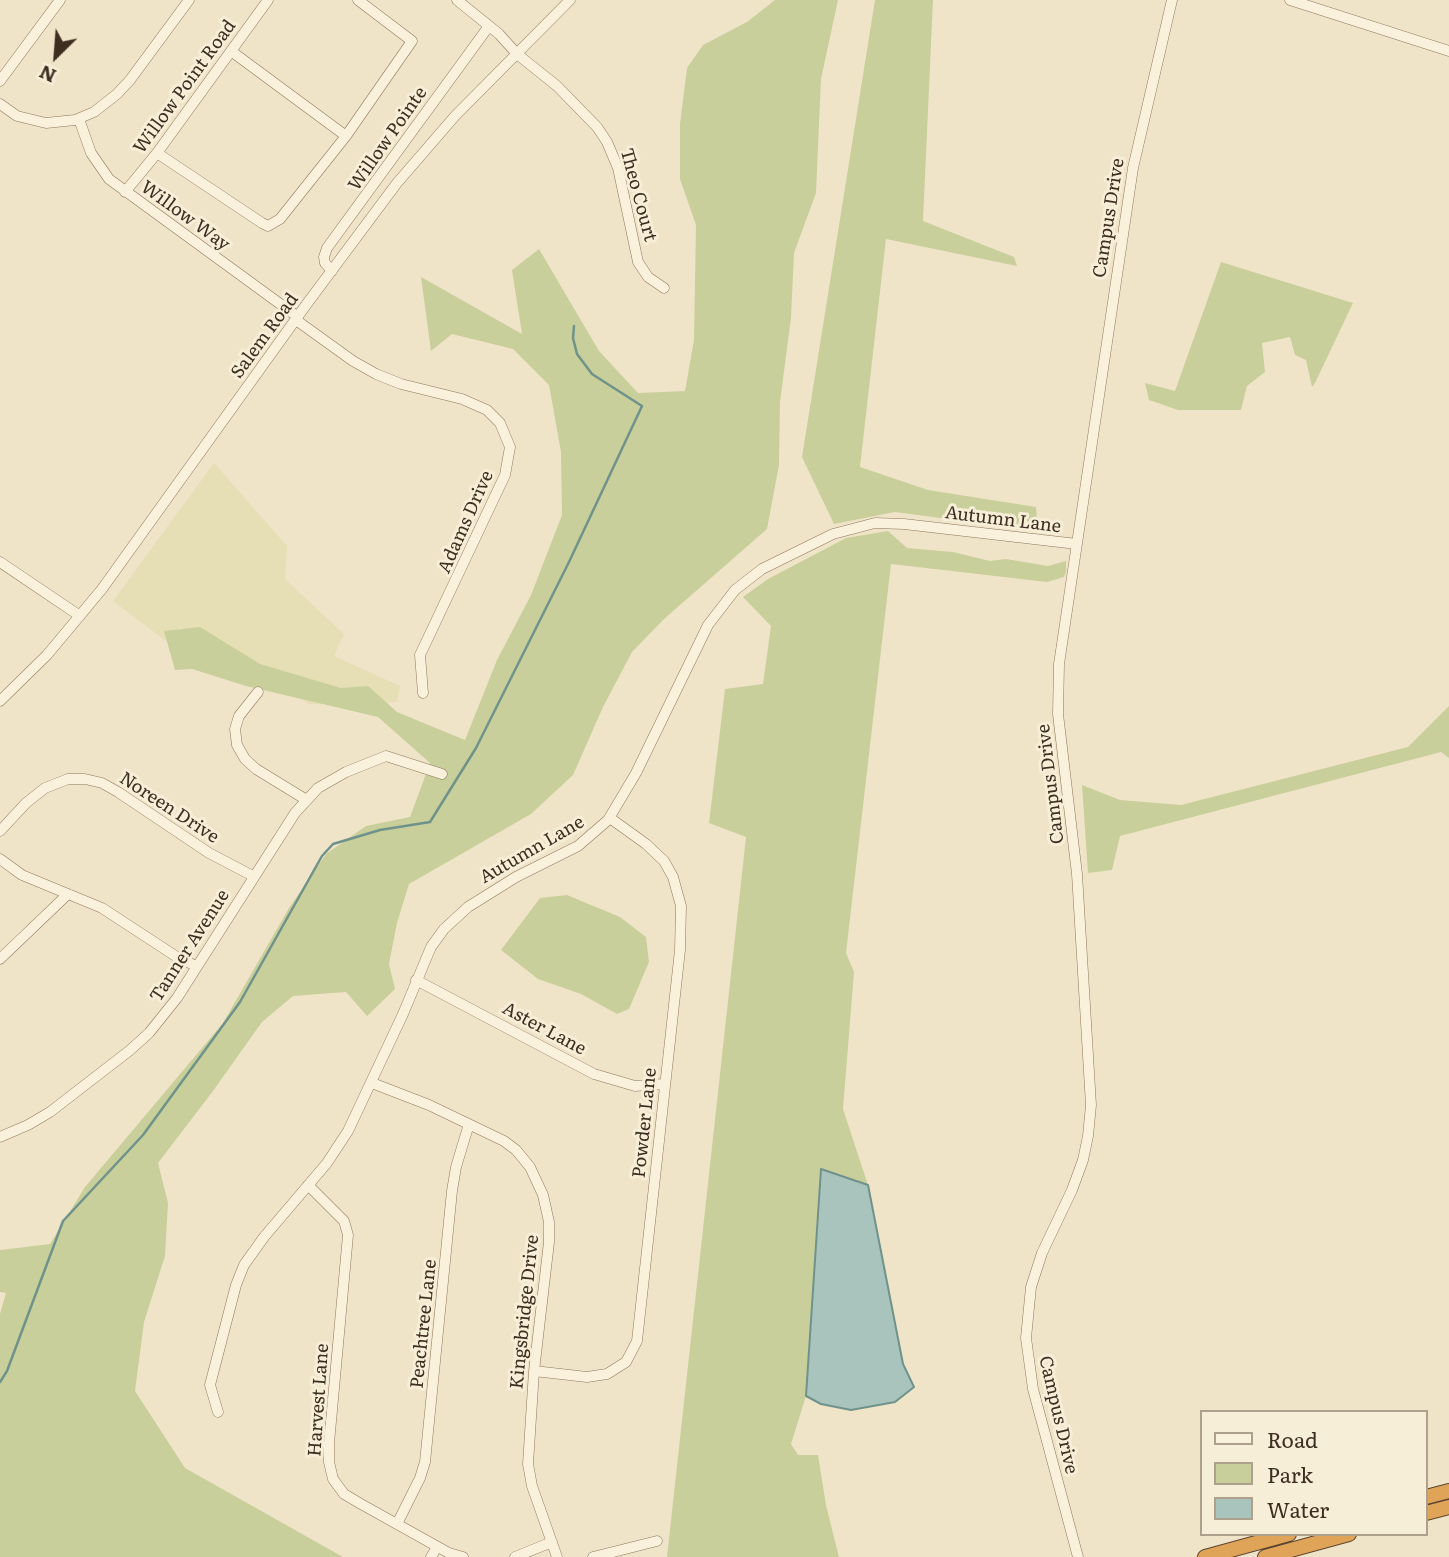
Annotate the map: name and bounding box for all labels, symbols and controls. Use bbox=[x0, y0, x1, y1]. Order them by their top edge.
street label: Willow Point Road bbox=[129, 16, 241, 158]
north arrow bbox=[21, 21, 91, 91]
text: N bbox=[34, 59, 60, 91]
street label: Willow Pointe bbox=[344, 83, 432, 195]
street label: Theo Court bbox=[615, 146, 661, 244]
street label: Campus Drive bbox=[1089, 157, 1129, 279]
street label: Willow Way bbox=[136, 176, 234, 256]
street label: Salem Road bbox=[227, 289, 303, 383]
street label: Adams Drive bbox=[434, 467, 498, 577]
street label: Autumn Lane bbox=[944, 502, 1062, 538]
street label: Campus Drive bbox=[1033, 723, 1069, 845]
street label: Noreen Drive bbox=[115, 768, 223, 848]
street label: Autumn Lane bbox=[476, 811, 588, 889]
street label: Tanner Avenue bbox=[146, 886, 234, 1006]
street label: Aster Lane bbox=[498, 998, 590, 1060]
street label: Powder Lane bbox=[628, 1067, 662, 1179]
street label: Kingsbridge Drive bbox=[506, 1234, 544, 1390]
street label: Peachtree Lane bbox=[406, 1258, 442, 1390]
street label: Harvest Lane bbox=[304, 1343, 334, 1457]
street label: Campus Drive bbox=[1034, 1354, 1082, 1476]
legend bbox=[1200, 1410, 1428, 1536]
text: Road bbox=[1267, 1423, 1318, 1454]
text: Park bbox=[1267, 1458, 1313, 1489]
text: Water bbox=[1267, 1493, 1329, 1524]

